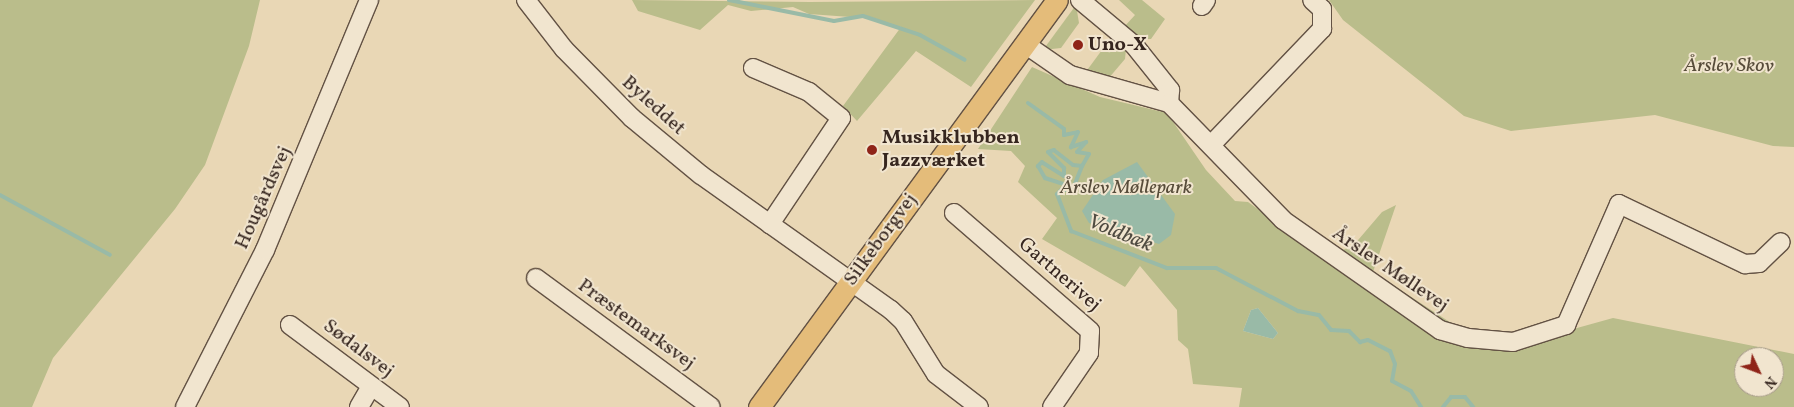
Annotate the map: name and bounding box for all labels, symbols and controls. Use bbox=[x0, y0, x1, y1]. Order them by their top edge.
place label: Uno-X bbox=[1088, 33, 1147, 57]
marker: Uno-X bbox=[1072, 39, 1084, 51]
park label: Årslev Skov bbox=[1684, 54, 1774, 78]
street label: Byleddet bbox=[616, 71, 690, 141]
place label: Musikklubben Jazzværket bbox=[882, 126, 1020, 173]
street label: Hougårdsvej bbox=[231, 143, 297, 253]
marker: Musikklubben Jazzværket bbox=[866, 144, 878, 156]
park label: Årslev Møllepark bbox=[1060, 176, 1192, 200]
street label: Silkeborgvej bbox=[839, 189, 923, 291]
water label: Voldbæk bbox=[1084, 210, 1156, 258]
street label: Årslev Møllevej bbox=[1327, 222, 1453, 318]
street label: Gartnerivej bbox=[1013, 233, 1105, 317]
street label: Præstemarksvej bbox=[573, 274, 699, 376]
street label: Sødalsvej bbox=[318, 315, 398, 383]
north arrow bbox=[1734, 347, 1784, 397]
text: N bbox=[1759, 372, 1780, 392]

